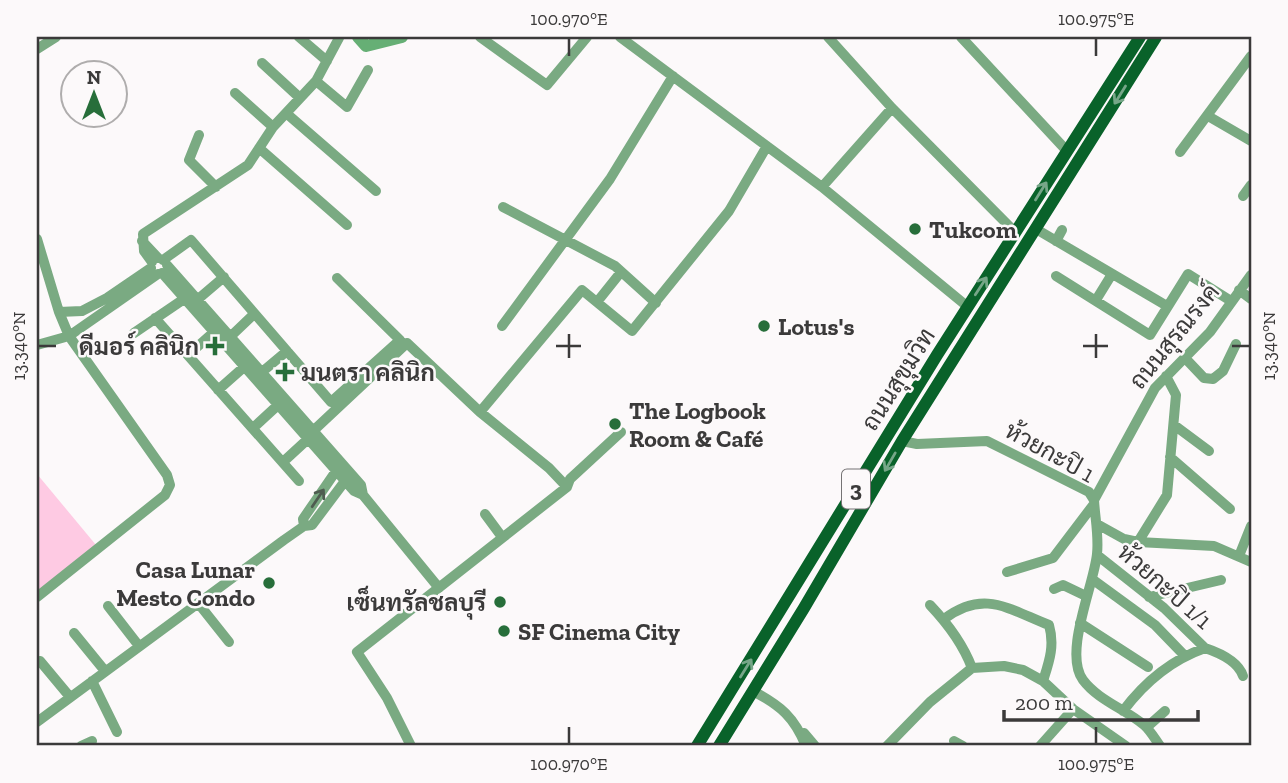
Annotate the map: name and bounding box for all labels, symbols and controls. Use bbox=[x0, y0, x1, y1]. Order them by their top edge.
text: 100.970°E bbox=[530, 8, 608, 30]
text: 100.975°E bbox=[1058, 8, 1134, 30]
north arrow bbox=[60, 60, 130, 130]
text: N bbox=[87, 66, 101, 89]
one-way arrow bbox=[1112, 84, 1126, 104]
one-way arrow bbox=[1035, 182, 1049, 202]
place label: Tukcom bbox=[929, 215, 1017, 244]
marker: Tukcom bbox=[907, 221, 923, 237]
one-way arrow bbox=[974, 277, 988, 297]
street label: ถนนสุรณรงค์ bbox=[1122, 277, 1227, 396]
text: 13.340°N bbox=[8, 312, 30, 380]
place label: Lotus's bbox=[778, 312, 855, 341]
text: 13.340°N bbox=[1258, 312, 1280, 380]
marker: Lotus's bbox=[756, 318, 772, 334]
street label: ถนนสุขุมวิท bbox=[855, 322, 943, 437]
place label: ดีมอร์ คลินิก bbox=[79, 331, 199, 361]
marker: ดีมอร์ คลินิก bbox=[205, 336, 225, 356]
place label: มนตรา คลินิก bbox=[301, 358, 435, 387]
marker: มนตรา คลินิก bbox=[275, 362, 295, 382]
place label: The Logbook Room & Café bbox=[629, 396, 766, 453]
street label: ห้วยกะปิ 1 bbox=[1000, 415, 1100, 489]
marker: The Logbook Room & Café bbox=[607, 416, 623, 432]
one-way arrow bbox=[883, 451, 897, 471]
road number: 3 bbox=[842, 470, 870, 509]
one-way arrow bbox=[310, 489, 325, 508]
street label: ห้วยกะปิ 1/1 bbox=[1112, 537, 1218, 635]
place label: Casa Lunar Mesto Condo bbox=[116, 555, 255, 612]
marker: Casa Lunar Mesto Condo bbox=[261, 575, 277, 591]
place label: เซ็นทรัลชลบุรี bbox=[346, 585, 486, 620]
marker: เซ็นทรัลชลบุรี bbox=[492, 594, 508, 610]
place label: SF Cinema City bbox=[518, 617, 680, 646]
marker: SF Cinema City bbox=[496, 623, 512, 639]
one-way arrow bbox=[739, 658, 753, 678]
scale bar bbox=[1004, 678, 1199, 722]
text: 200 m bbox=[1015, 690, 1073, 715]
text: 100.970°E bbox=[530, 753, 608, 775]
text: 100.975°E bbox=[1058, 753, 1134, 775]

